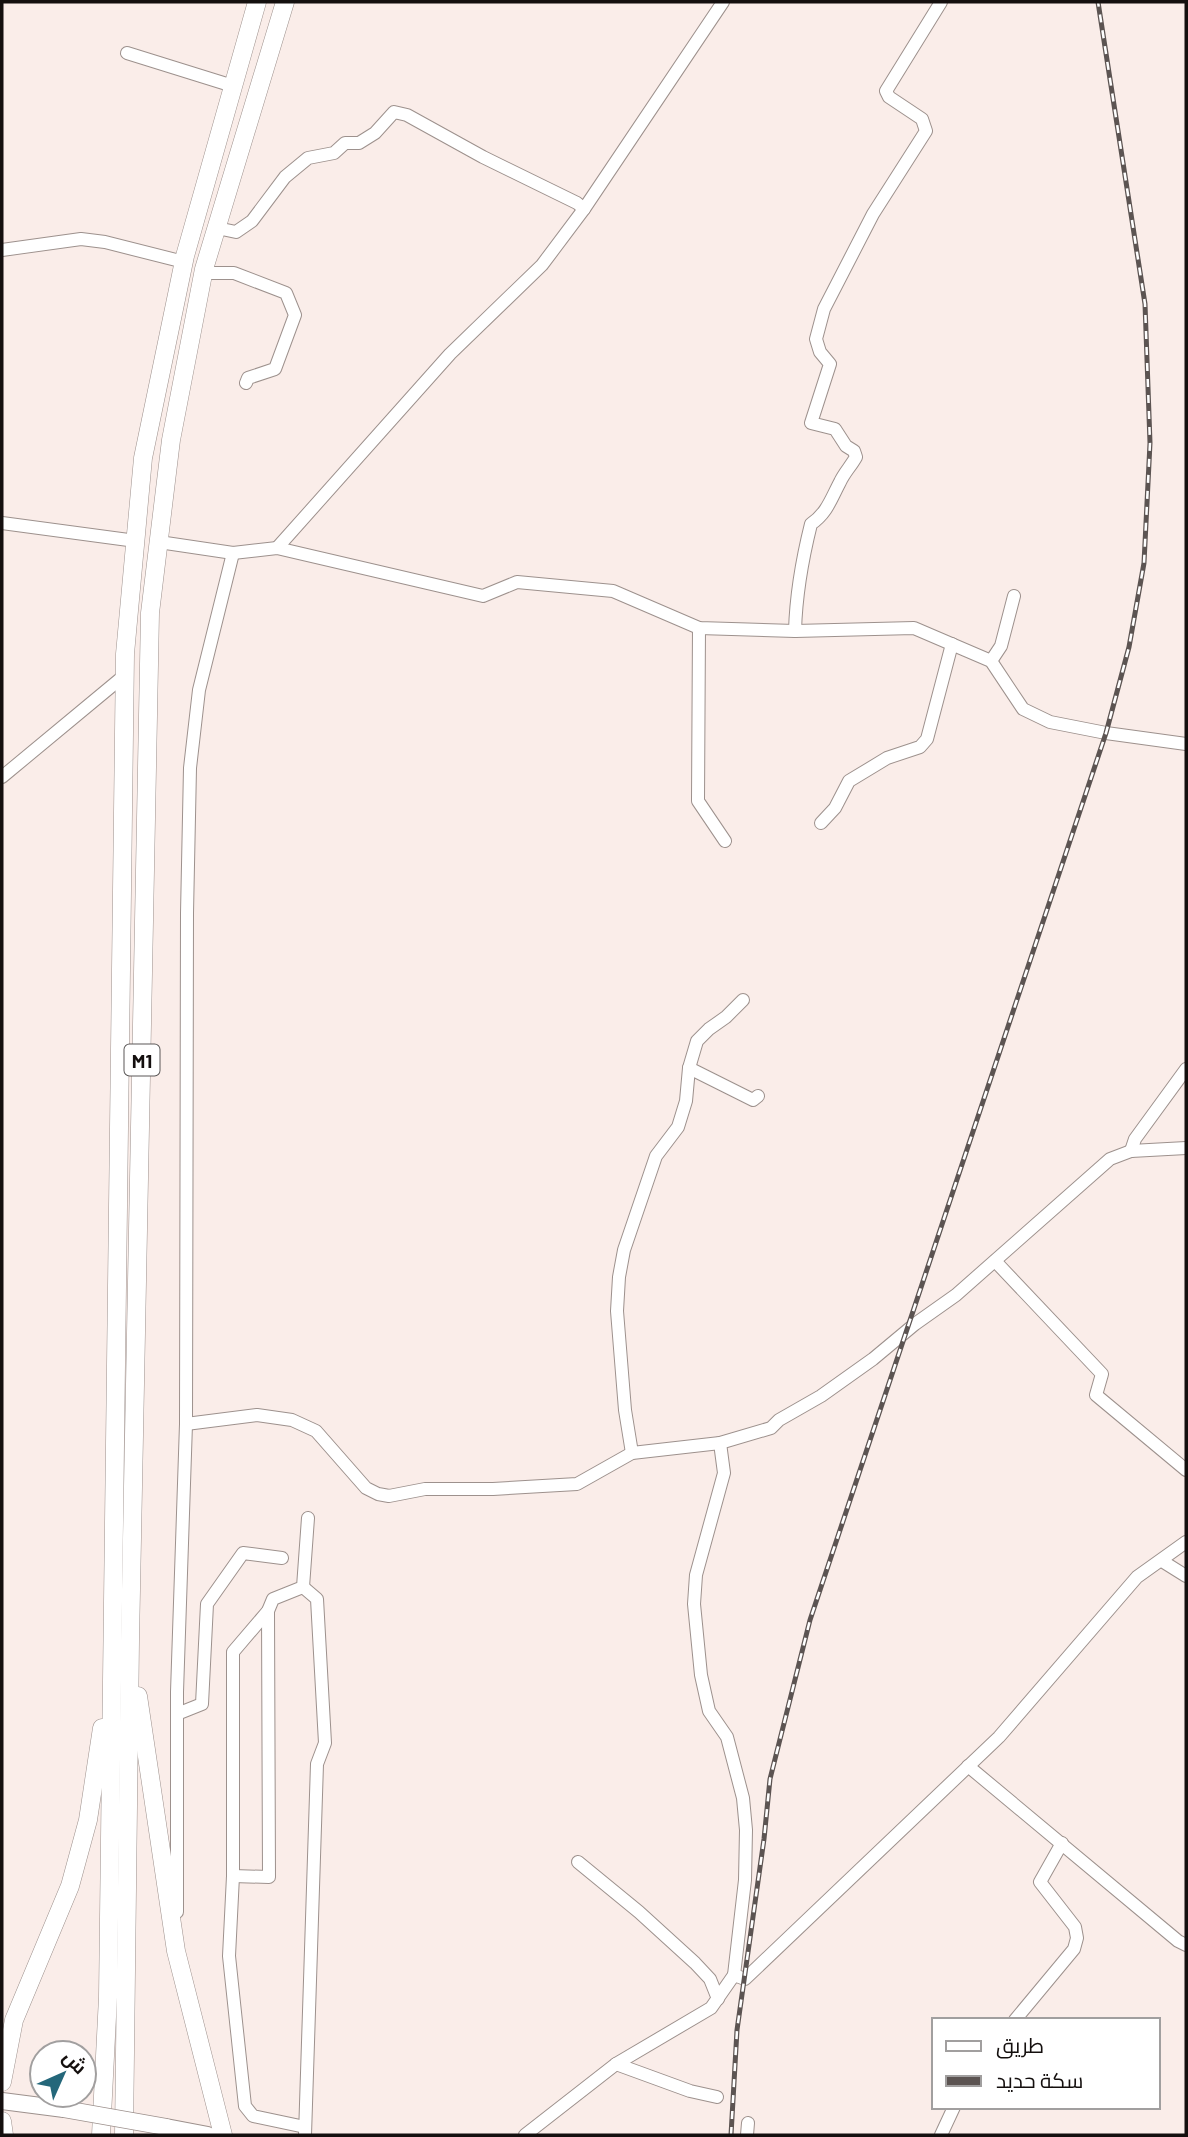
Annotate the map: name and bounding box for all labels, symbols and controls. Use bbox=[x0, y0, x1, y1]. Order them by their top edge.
road number: M1 bbox=[124, 1044, 160, 1076]
legend bbox=[932, 2018, 1160, 2109]
text: طريق bbox=[996, 2032, 1044, 2059]
north arrow bbox=[28, 2039, 98, 2109]
text: ش bbox=[58, 2045, 92, 2079]
text: سكة حديد bbox=[996, 2067, 1083, 2092]

